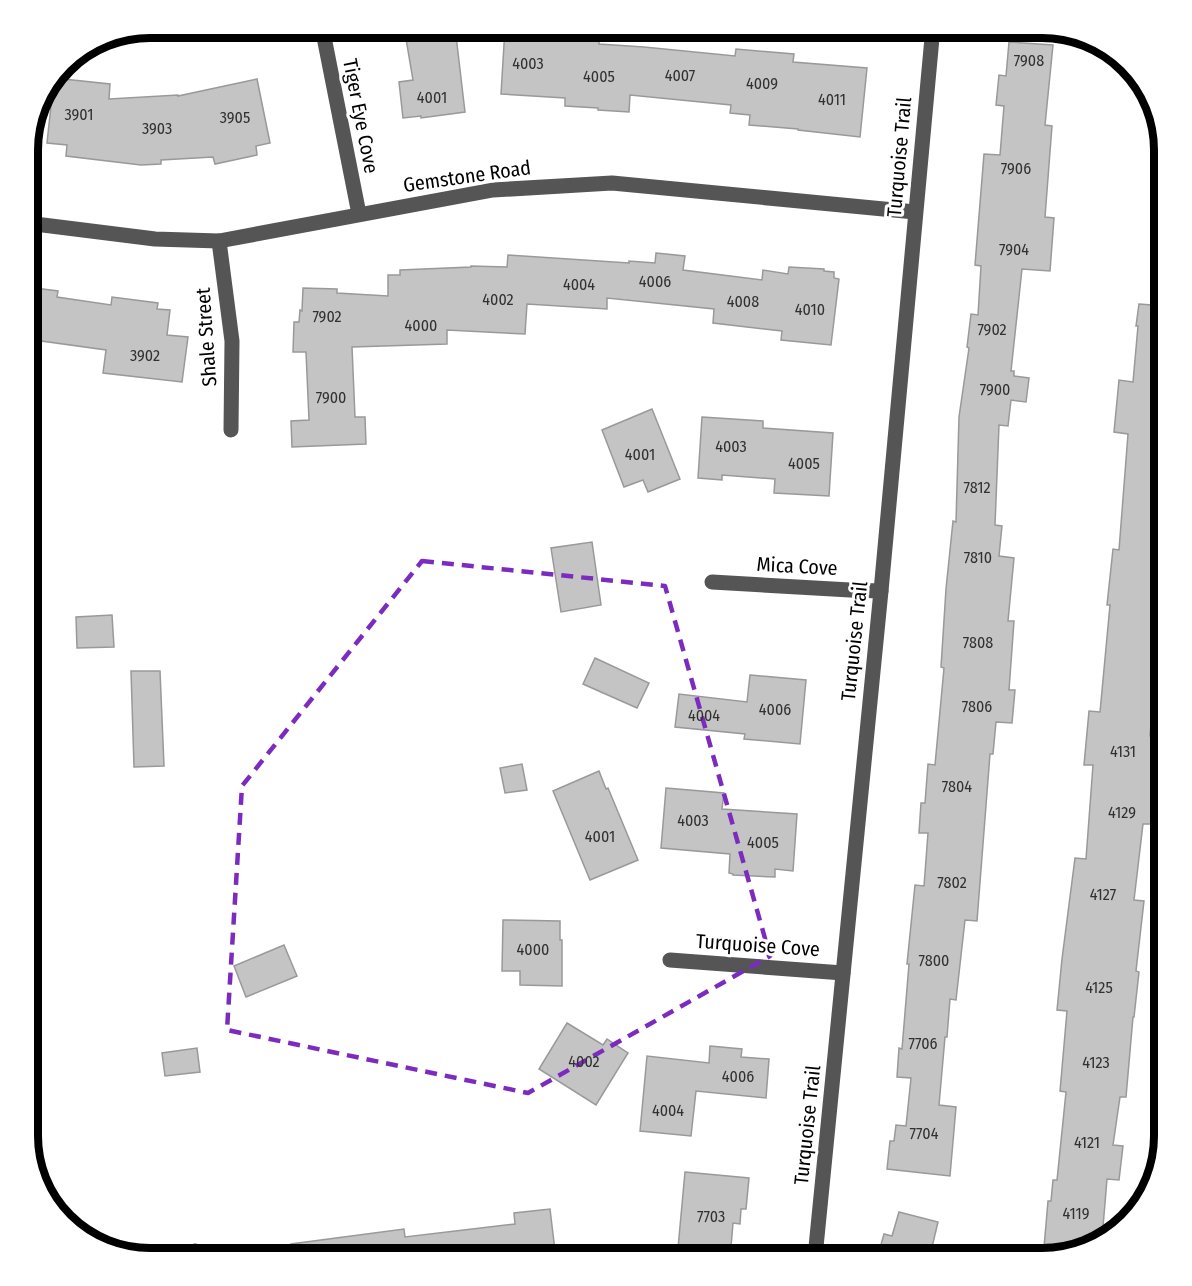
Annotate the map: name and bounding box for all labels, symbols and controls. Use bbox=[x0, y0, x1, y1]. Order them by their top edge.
house number: 7908 bbox=[1014, 51, 1044, 70]
house number: 4003 bbox=[512, 54, 544, 73]
street label: Tiger Eye Cove bbox=[338, 57, 384, 175]
house number: 4007 bbox=[665, 66, 696, 85]
house number: 4005 bbox=[583, 67, 615, 86]
house number: 4009 bbox=[746, 74, 778, 93]
house number: 4001 bbox=[417, 88, 447, 107]
house number: 4011 bbox=[818, 90, 846, 109]
street label: Turquoise Trail bbox=[882, 96, 916, 218]
house number: 3901 bbox=[65, 105, 94, 124]
house number: 3905 bbox=[220, 108, 250, 127]
house number: 3903 bbox=[142, 119, 172, 138]
street label: Gemstone Road bbox=[402, 155, 532, 197]
house number: 7906 bbox=[1001, 159, 1031, 178]
house number: 7904 bbox=[999, 240, 1029, 259]
house number: 4006 bbox=[639, 272, 671, 291]
house number: 4004 bbox=[563, 275, 595, 294]
street label: Shale Street bbox=[191, 286, 221, 387]
house number: 4002 bbox=[482, 290, 514, 309]
house number: 4008 bbox=[727, 292, 759, 311]
house number: 4010 bbox=[795, 300, 825, 319]
house number: 7902 bbox=[312, 307, 342, 326]
house number: 4000 bbox=[405, 316, 437, 335]
house number: 7902 bbox=[977, 320, 1007, 339]
house number: 3902 bbox=[130, 346, 160, 365]
house number: 7900 bbox=[980, 380, 1010, 399]
house number: 7900 bbox=[316, 388, 346, 407]
house number: 4003 bbox=[715, 437, 747, 456]
house number: 4001 bbox=[625, 445, 655, 464]
house number: 4005 bbox=[788, 454, 820, 473]
house number: 7812 bbox=[963, 478, 991, 497]
house number: 7810 bbox=[964, 548, 992, 567]
street label: Mica Cove bbox=[756, 552, 838, 580]
street label: Turquoise Trail bbox=[836, 580, 872, 702]
house number: 7808 bbox=[963, 633, 993, 652]
house number: 7806 bbox=[962, 697, 992, 716]
house number: 4006 bbox=[759, 700, 791, 719]
house number: 4004 bbox=[688, 706, 720, 725]
house number: 4131 bbox=[1110, 742, 1136, 761]
house number: 7804 bbox=[942, 777, 972, 796]
house number: 4129 bbox=[1108, 803, 1136, 822]
house number: 4003 bbox=[677, 811, 709, 830]
house number: 4001 bbox=[585, 827, 615, 846]
house number: 4005 bbox=[747, 833, 779, 852]
house number: 7802 bbox=[937, 873, 967, 892]
house number: 4127 bbox=[1090, 885, 1117, 904]
street label: Turquoise Cove bbox=[695, 929, 821, 961]
house number: 4000 bbox=[517, 940, 549, 959]
house number: 7800 bbox=[919, 951, 949, 970]
house number: 4125 bbox=[1085, 978, 1113, 997]
house number: 7706 bbox=[908, 1034, 938, 1053]
house number: 4002 bbox=[568, 1052, 600, 1071]
house number: 4123 bbox=[1082, 1053, 1110, 1072]
street label: Turquoise Trail bbox=[789, 1064, 825, 1186]
house number: 4006 bbox=[722, 1067, 754, 1086]
house number: 4004 bbox=[652, 1101, 684, 1120]
house number: 7704 bbox=[910, 1124, 939, 1143]
house number: 4121 bbox=[1074, 1133, 1100, 1152]
house number: 4119 bbox=[1063, 1204, 1090, 1223]
house number: 7703 bbox=[697, 1207, 725, 1226]

